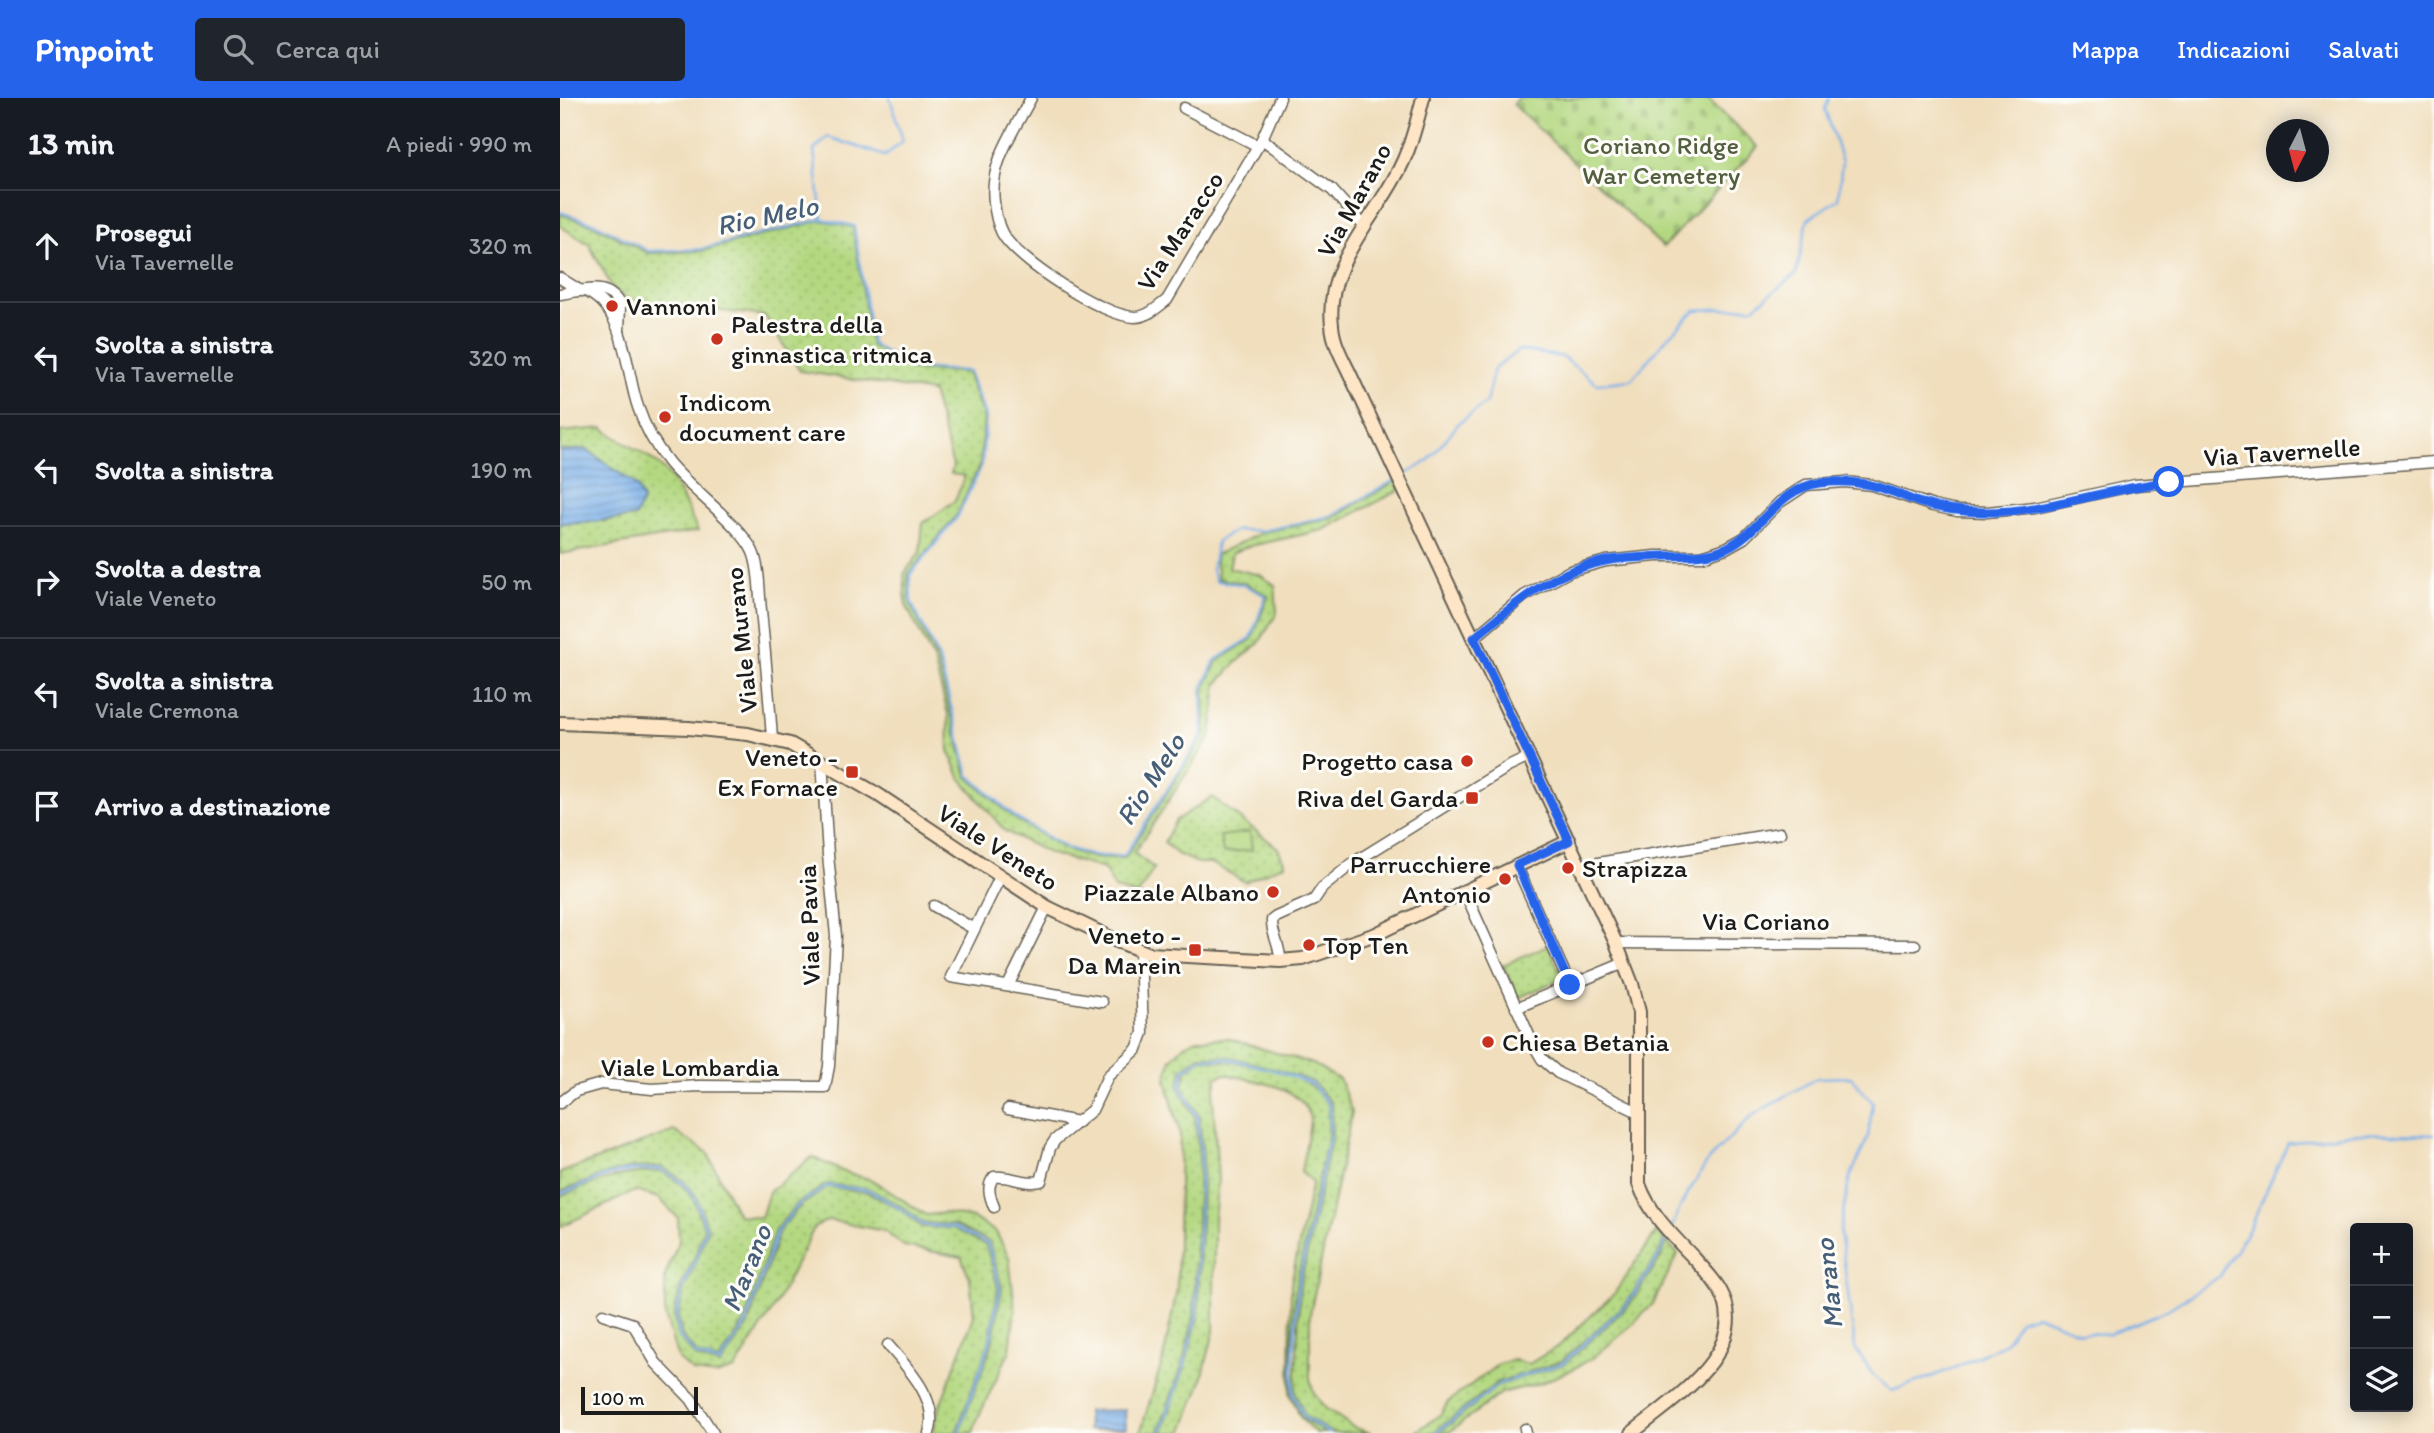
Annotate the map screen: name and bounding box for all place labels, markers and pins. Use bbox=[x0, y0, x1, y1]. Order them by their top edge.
place label: Vannoni bbox=[626, 290, 717, 322]
marker: Vannoni bbox=[604, 298, 620, 314]
place label: Palestra della ginnastica ritmica bbox=[731, 308, 933, 370]
marker: Palestra della ginnastica ritmica bbox=[709, 331, 725, 347]
place label: Indicom document care bbox=[679, 386, 846, 448]
marker: Indicom document care bbox=[657, 409, 673, 425]
place label: Veneto - Ex Fornace bbox=[717, 741, 838, 803]
place label: Progetto casa bbox=[1301, 745, 1453, 777]
marker: Progetto casa bbox=[1459, 753, 1475, 769]
marker: Veneto - Ex Fornace bbox=[844, 764, 860, 780]
place label: Riva del Garda bbox=[1297, 782, 1458, 814]
marker: Riva del Garda bbox=[1464, 790, 1480, 806]
place label: Parrucchiere Antonio bbox=[1350, 848, 1491, 910]
place label: Strapizza bbox=[1582, 852, 1688, 884]
marker: Strapizza bbox=[1560, 860, 1576, 876]
marker: Parrucchiere Antonio bbox=[1497, 871, 1513, 887]
place label: Piazzale Albano bbox=[1083, 876, 1259, 908]
marker: Piazzale Albano bbox=[1265, 884, 1281, 900]
place label: Veneto - Da Marein bbox=[1067, 919, 1181, 981]
place label: Top Ten bbox=[1323, 929, 1409, 961]
marker: Top Ten bbox=[1301, 937, 1317, 953]
marker: Veneto - Da Marein bbox=[1187, 942, 1203, 958]
place label: Chiesa Betania bbox=[1502, 1026, 1670, 1058]
marker: Chiesa Betania bbox=[1480, 1034, 1496, 1050]

